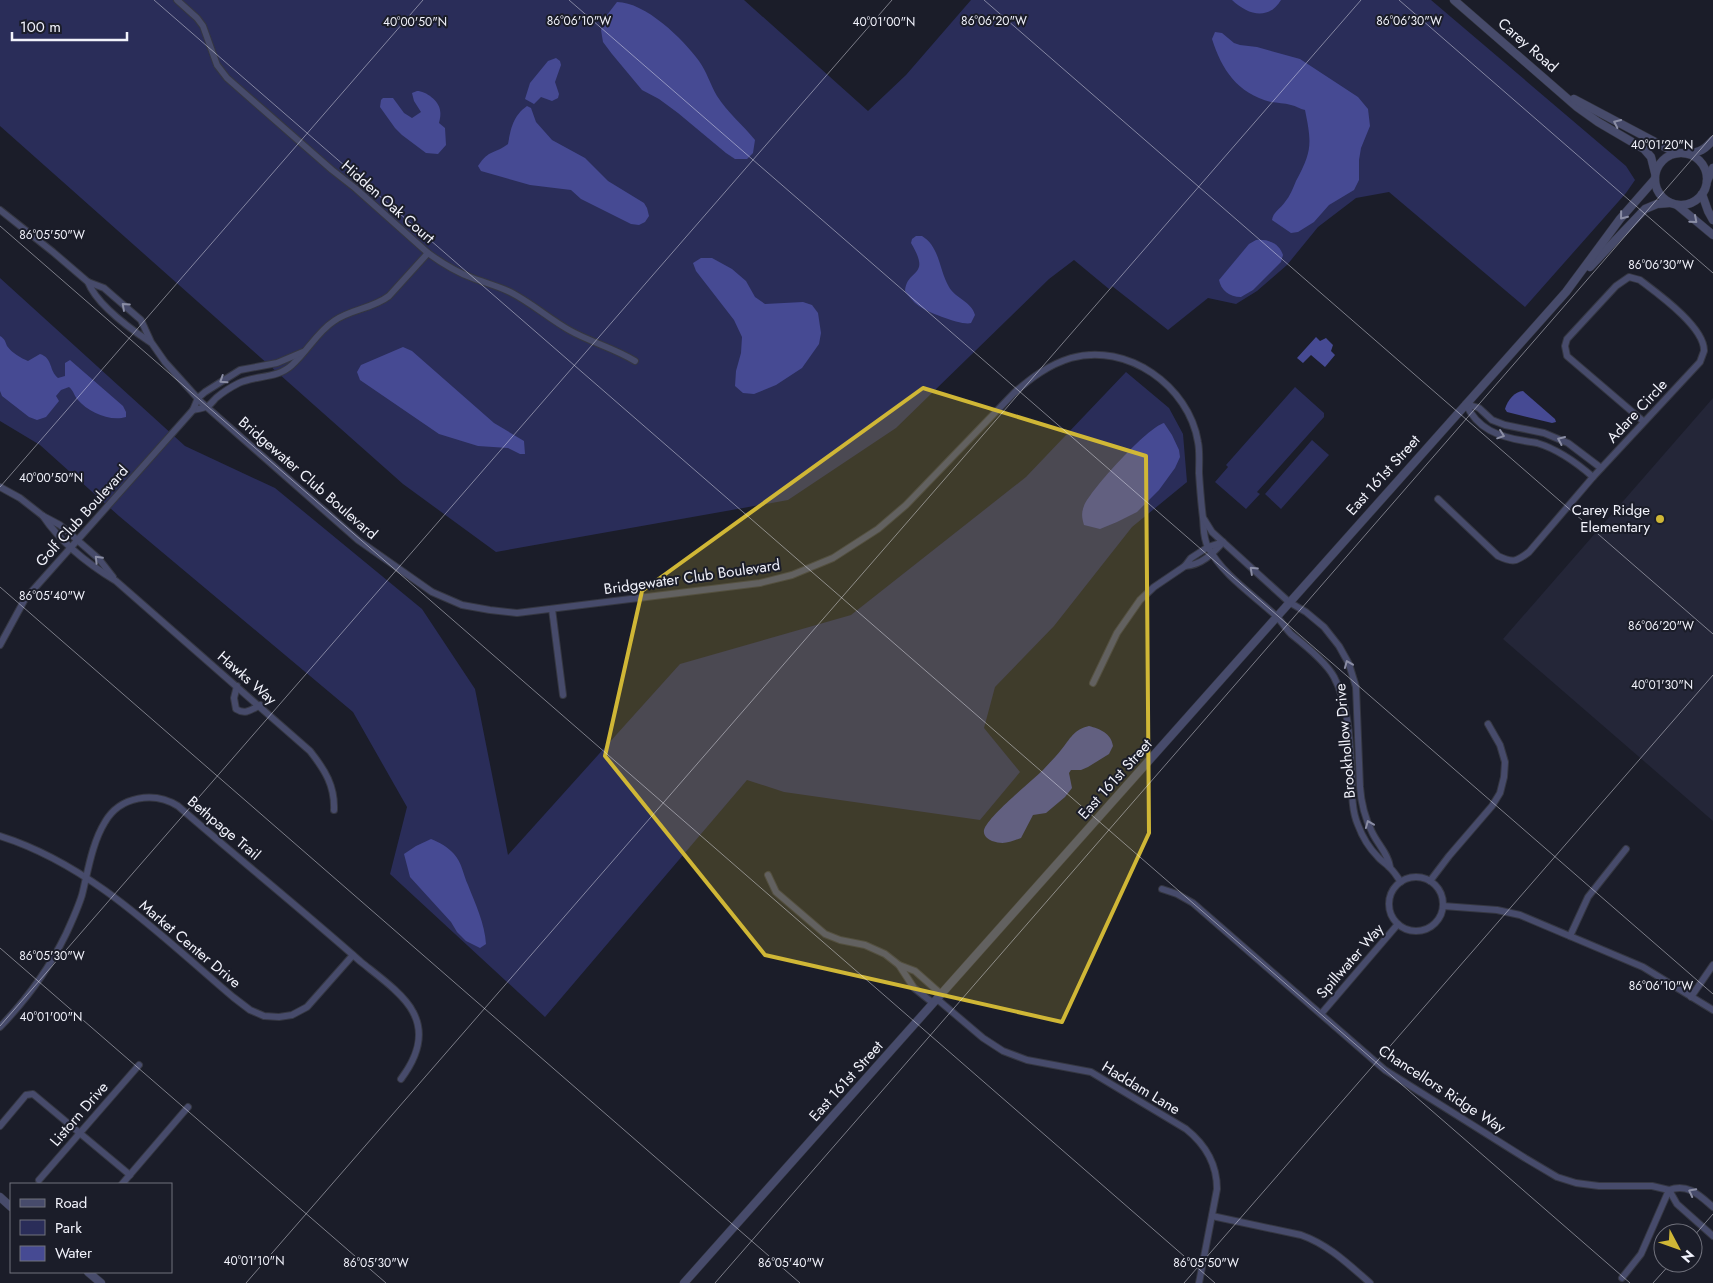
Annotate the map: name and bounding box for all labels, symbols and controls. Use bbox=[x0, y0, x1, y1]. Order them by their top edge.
scale bar bbox=[12, 10, 128, 42]
text: 86°06'10"W bbox=[547, 12, 611, 30]
text: 86°06'20"W bbox=[961, 12, 1027, 30]
text: 86°06'30"W bbox=[1376, 12, 1442, 30]
text: 40°00'50"N bbox=[383, 13, 447, 31]
text: 40°01'00"N bbox=[853, 13, 915, 31]
street label: Carey Road bbox=[1493, 13, 1563, 77]
text: 100 m bbox=[20, 16, 61, 38]
one-way arrow bbox=[1613, 119, 1622, 129]
text: 40°01'20"N bbox=[1631, 136, 1693, 154]
street label: Hidden Oak Court bbox=[337, 155, 440, 249]
one-way arrow bbox=[1621, 210, 1629, 219]
one-way arrow bbox=[1689, 215, 1698, 224]
text: 86°05'50"W bbox=[19, 226, 85, 244]
text: 86°06'30"W bbox=[1628, 256, 1694, 274]
one-way arrow bbox=[122, 303, 131, 312]
one-way arrow bbox=[219, 374, 228, 383]
street label: Adare Circle bbox=[1602, 374, 1673, 448]
street label: Bridgewater Club Boulevard bbox=[234, 411, 382, 545]
one-way arrow bbox=[1496, 429, 1504, 439]
street label: East 161st Street bbox=[1341, 430, 1425, 520]
one-way arrow bbox=[1557, 436, 1566, 447]
street label: Golf Club Boulevard bbox=[30, 460, 134, 572]
text: 40°00'50"N bbox=[19, 469, 83, 487]
place label: Carey Ridge Elementary bbox=[1572, 499, 1650, 538]
marker: Carey Ridge Elementary bbox=[1654, 513, 1666, 525]
street label: Bridgewater Club Boulevard bbox=[602, 554, 782, 600]
one-way arrow bbox=[95, 556, 104, 565]
one-way arrow bbox=[1249, 567, 1258, 576]
text: 86°05'40"W bbox=[19, 587, 85, 605]
text: 86°06'20"W bbox=[1628, 617, 1694, 635]
street label: Hawks Way bbox=[212, 646, 282, 710]
one-way arrow bbox=[1344, 660, 1354, 669]
text: 40°01'30"N bbox=[1631, 676, 1693, 694]
street label: Brookhollow Drive bbox=[1329, 682, 1361, 799]
street label: East 161st Street bbox=[1073, 734, 1157, 824]
street label: Bethpage Trail bbox=[183, 791, 265, 865]
one-way arrow bbox=[1364, 820, 1375, 829]
street label: Market Center Drive bbox=[134, 895, 246, 993]
street label: Spillwater Way bbox=[1311, 918, 1389, 1003]
text: 86°05'30"W bbox=[19, 947, 85, 965]
text: 86°06'10"W bbox=[1629, 977, 1693, 995]
text: 40°01'00"N bbox=[20, 1008, 82, 1026]
street label: East 161st Street bbox=[804, 1036, 888, 1126]
street label: Chancellors Ridge Way bbox=[1374, 1040, 1510, 1139]
street label: Haddam Lane bbox=[1098, 1056, 1185, 1120]
street label: Listorn Drive bbox=[45, 1077, 114, 1151]
legend bbox=[10, 1183, 172, 1273]
one-way arrow bbox=[1689, 1188, 1698, 1198]
text: Road bbox=[55, 1192, 87, 1214]
text: Park bbox=[55, 1217, 82, 1239]
north arrow bbox=[1653, 1223, 1703, 1273]
text: Water bbox=[55, 1242, 93, 1264]
text: N bbox=[1677, 1246, 1699, 1267]
text: 40°01'10"N bbox=[223, 1252, 285, 1270]
text: 86°05'30"W bbox=[343, 1254, 409, 1272]
text: 86°05'40"W bbox=[758, 1254, 824, 1272]
text: 86°05'50"W bbox=[1173, 1254, 1239, 1272]

